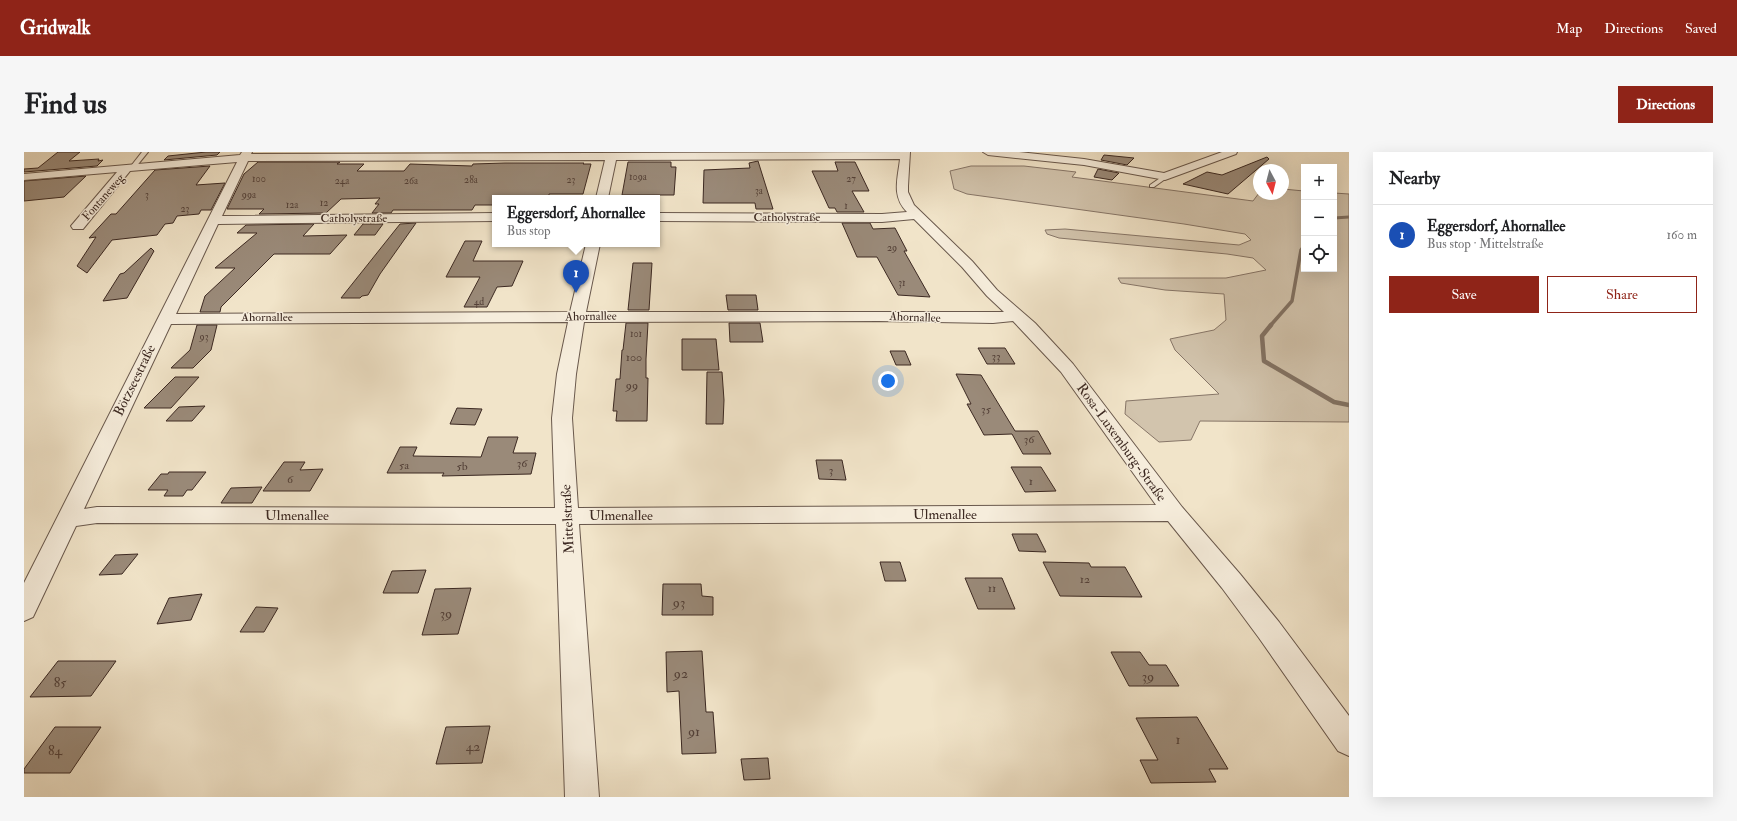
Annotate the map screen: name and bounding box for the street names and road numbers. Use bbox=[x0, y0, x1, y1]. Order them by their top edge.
street label: Fontaneweg bbox=[79, 170, 129, 224]
street label: Catholystraße bbox=[754, 210, 820, 225]
street label: Catholystraße bbox=[321, 211, 387, 226]
street label: Ahornallee bbox=[564, 309, 617, 324]
street label: Ahornallee bbox=[888, 309, 941, 326]
street label: Ahornallee bbox=[240, 310, 293, 325]
street label: Bötzseestraße bbox=[110, 342, 159, 419]
street label: Rosa-Luxemburg-Straße bbox=[1073, 380, 1170, 505]
street label: Mittelstraße bbox=[557, 484, 578, 554]
street label: Ulmenallee bbox=[913, 506, 977, 523]
street label: Ulmenallee bbox=[265, 507, 329, 524]
street label: Ulmenallee bbox=[589, 507, 653, 524]

